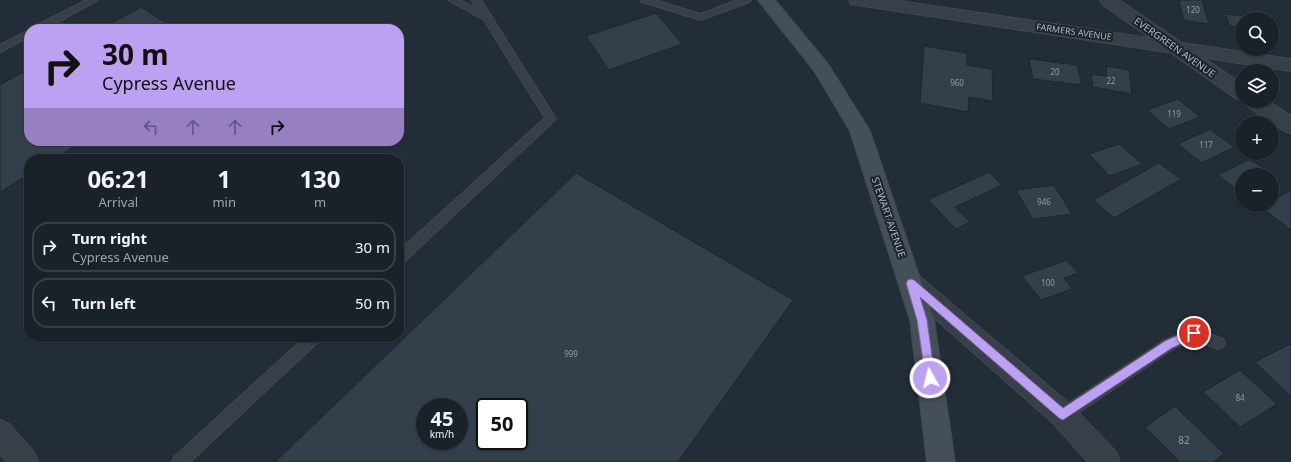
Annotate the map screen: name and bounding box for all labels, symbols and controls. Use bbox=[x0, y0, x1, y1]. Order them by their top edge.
house number: 120 bbox=[1186, 4, 1200, 15]
map controls bbox=[1235, 12, 1279, 212]
button: search bbox=[1235, 12, 1279, 56]
street label: EVERGREEN AVENUE bbox=[1132, 14, 1218, 80]
street label: FARMERS AVENUE bbox=[1035, 20, 1113, 43]
text: 30 m bbox=[102, 35, 169, 73]
icon: right bbox=[36, 40, 88, 92]
button: layers bbox=[1235, 64, 1279, 108]
house number: 20 bbox=[1050, 66, 1060, 77]
text: Cypress Avenue bbox=[102, 71, 236, 95]
house number: 22 bbox=[1106, 75, 1116, 86]
house number: 960 bbox=[950, 77, 964, 88]
house number: 119 bbox=[1167, 108, 1181, 119]
icon: left bbox=[140, 116, 162, 138]
icon: ahead bbox=[182, 116, 204, 138]
icon: ahead bbox=[224, 116, 246, 138]
icon: right bbox=[266, 116, 288, 138]
button: + bbox=[1235, 116, 1279, 160]
house number: 117 bbox=[1199, 139, 1213, 150]
text: 06:21 bbox=[87, 162, 149, 195]
text: 1 bbox=[217, 162, 231, 195]
text: 130 bbox=[299, 162, 341, 195]
button: − bbox=[1235, 168, 1279, 212]
street label: STEWART AVENUE bbox=[869, 175, 909, 259]
text: Arrival bbox=[98, 193, 138, 211]
text: min bbox=[212, 193, 236, 211]
text: m bbox=[314, 193, 326, 211]
house number: 946 bbox=[1037, 196, 1051, 207]
text: Turn right bbox=[72, 228, 147, 248]
icon: right bbox=[38, 236, 60, 258]
text: 30 m bbox=[355, 237, 390, 257]
text: Cypress Avenue bbox=[72, 248, 169, 266]
house number: 100 bbox=[1041, 277, 1055, 288]
icon: left bbox=[38, 292, 60, 314]
text: Turn left bbox=[72, 293, 136, 313]
text: 50 m bbox=[355, 293, 390, 313]
pin bbox=[1177, 316, 1211, 350]
icon: arrive bbox=[1183, 322, 1205, 344]
house number: 999 bbox=[564, 348, 578, 359]
position arrow bbox=[909, 357, 951, 399]
house number: 84 bbox=[1235, 392, 1245, 403]
speed limit sign: 50 bbox=[476, 398, 528, 450]
text: 45 bbox=[431, 405, 453, 432]
text: km/h bbox=[430, 427, 454, 441]
house number: 82 bbox=[1178, 433, 1190, 447]

